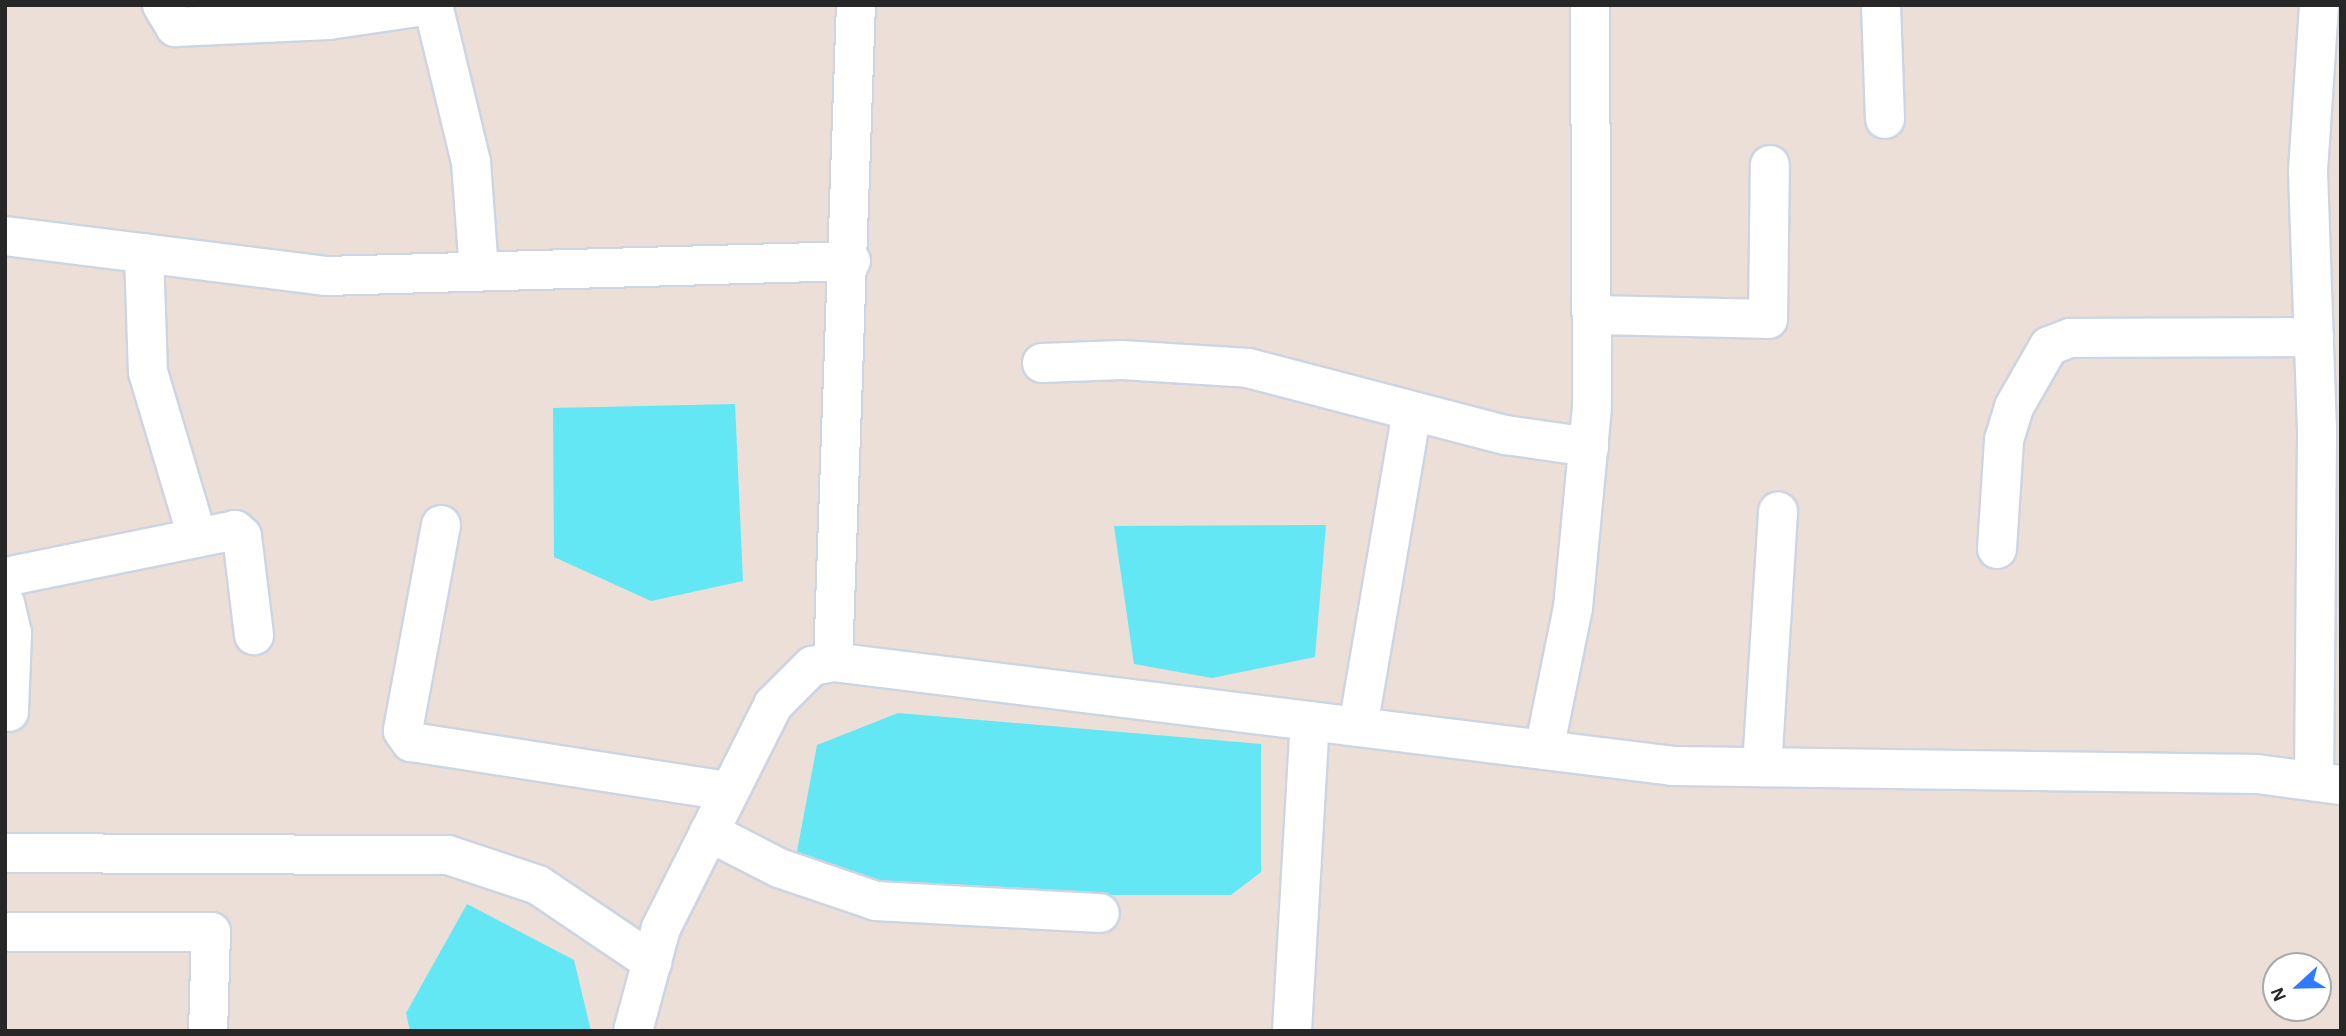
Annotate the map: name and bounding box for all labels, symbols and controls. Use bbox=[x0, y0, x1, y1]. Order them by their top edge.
north arrow bbox=[2262, 952, 2332, 1022]
text: N bbox=[2268, 985, 2290, 1004]

